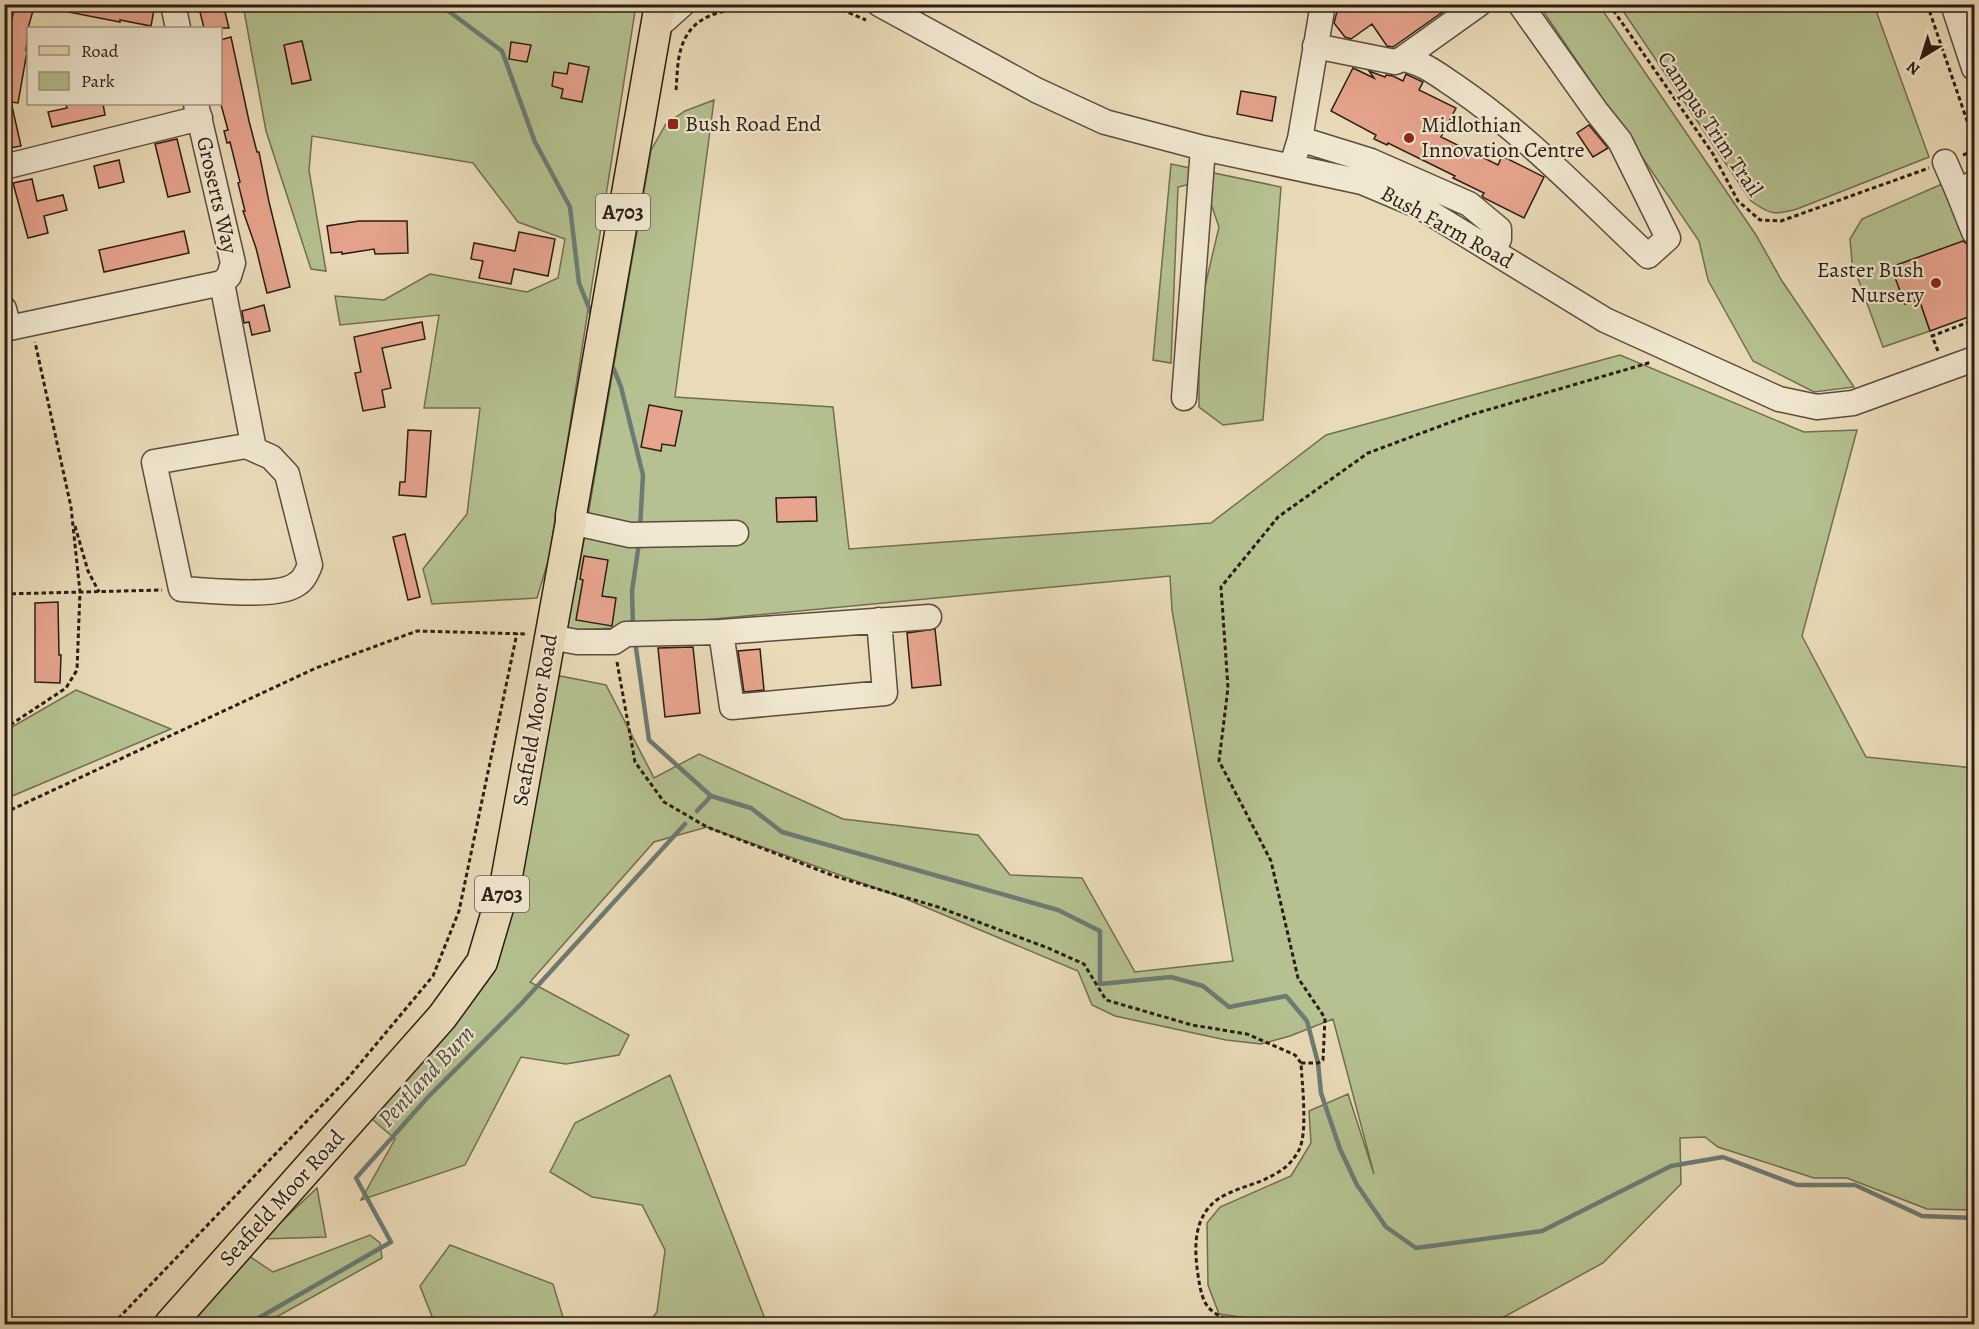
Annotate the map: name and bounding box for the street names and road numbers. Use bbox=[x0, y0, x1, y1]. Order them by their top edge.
street label: Campus Trim Trail bbox=[1650, 46, 1770, 202]
street label: Groserts Way bbox=[189, 133, 245, 257]
street label: Bush Farm Road bbox=[1375, 178, 1519, 276]
road number: A703 bbox=[596, 194, 650, 230]
street label: Seafield Moor Road bbox=[505, 631, 565, 808]
road number: A703 bbox=[475, 876, 529, 912]
street label: Seafield Moor Road bbox=[213, 1123, 352, 1273]

